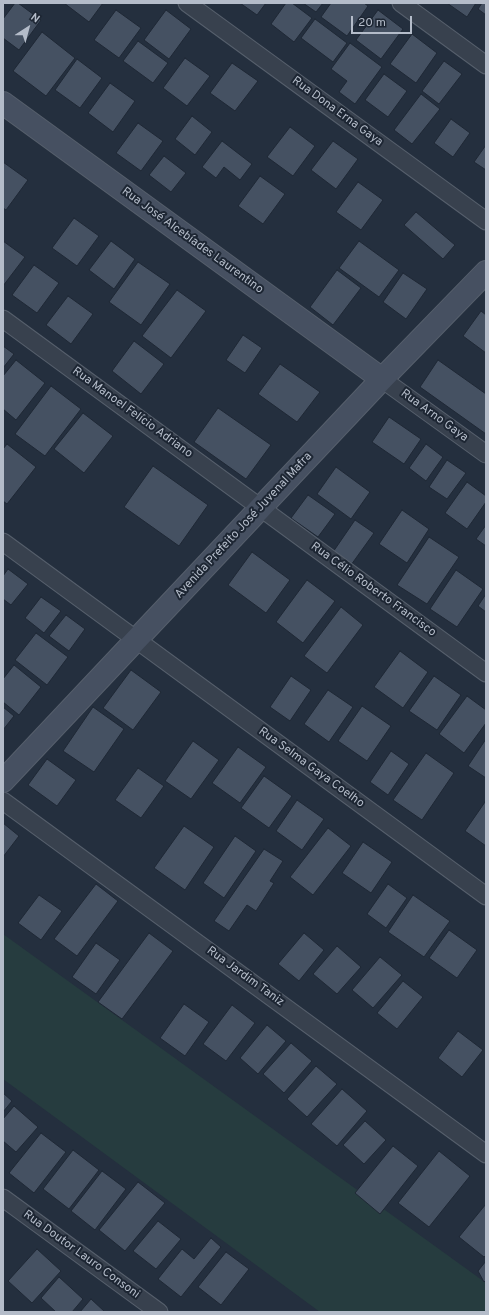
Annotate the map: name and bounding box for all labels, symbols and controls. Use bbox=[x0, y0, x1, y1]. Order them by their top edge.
north arrow bbox=[8, 8, 48, 48]
scale bar bbox=[353, 8, 414, 34]
text: N bbox=[28, 10, 42, 26]
text: 20 m bbox=[358, 15, 386, 31]
street label: Rua Dona Erna Gaya bbox=[289, 74, 385, 150]
street label: Rua José Alcebíades Laurentino bbox=[118, 185, 266, 297]
street label: Rua Manoel Felício Adriano bbox=[69, 364, 195, 462]
street label: Rua Arno Gaya bbox=[397, 387, 471, 445]
street label: Avenida Prefeito José Juvenal Mafra bbox=[172, 450, 316, 602]
street label: Rua Célio Roberto Francisco bbox=[308, 540, 438, 640]
street label: Rua Selma Gaya Coelho bbox=[255, 725, 367, 811]
street label: Rua Jardim Taniz bbox=[203, 944, 287, 1010]
street label: Rua Doutor Lauro Consoni bbox=[20, 1208, 142, 1302]

